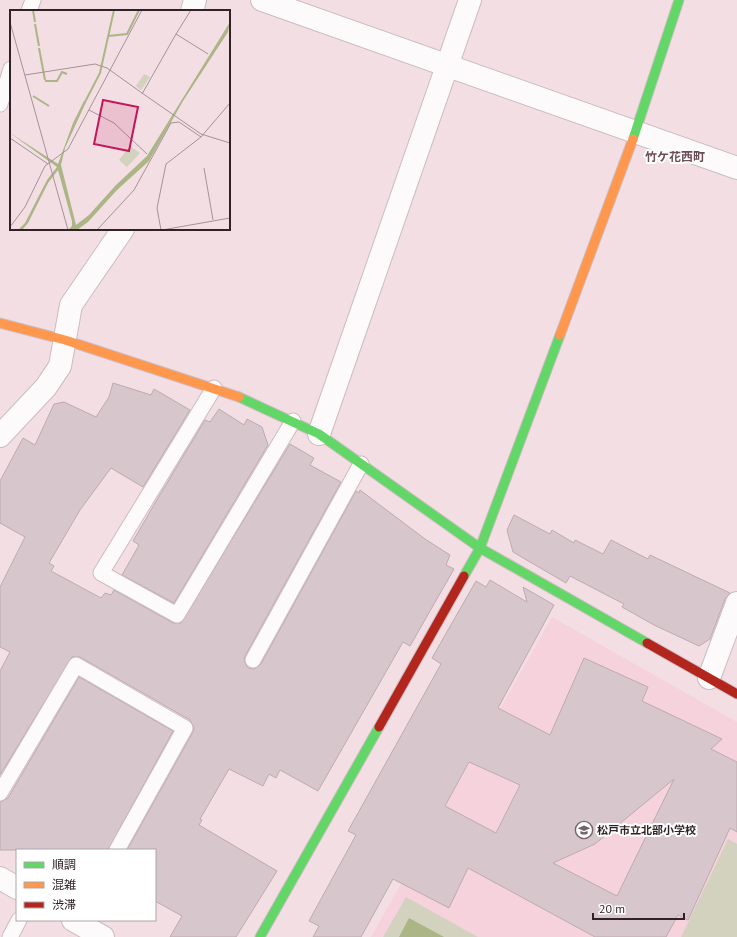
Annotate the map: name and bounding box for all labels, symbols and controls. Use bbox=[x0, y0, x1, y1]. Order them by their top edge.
inset map bbox=[10, 10, 230, 230]
district label: 竹ケ花西町 bbox=[645, 149, 705, 164]
school or university icon: 松戸市立北部小学校 bbox=[574, 820, 594, 840]
place label: 松戸市立北部小学校 bbox=[597, 823, 696, 837]
legend bbox=[16, 849, 156, 921]
text: 順調 bbox=[52, 857, 76, 872]
text: 混雑 bbox=[52, 877, 76, 892]
scale bar bbox=[593, 895, 684, 921]
text: 渋滞 bbox=[52, 897, 76, 912]
text: 20 m bbox=[599, 901, 625, 916]

